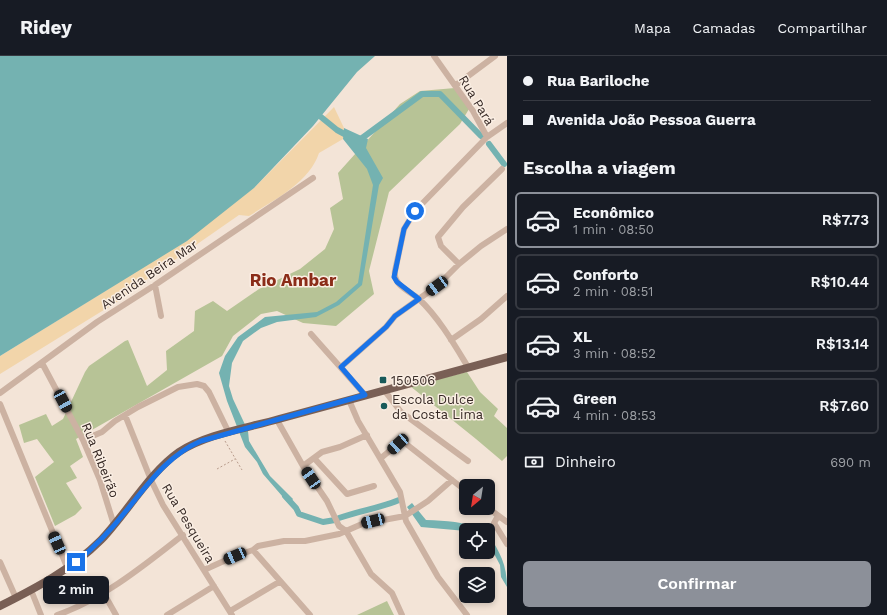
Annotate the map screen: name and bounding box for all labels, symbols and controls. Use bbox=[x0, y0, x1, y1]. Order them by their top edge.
text: Ridey bbox=[20, 16, 72, 39]
text: Mapa bbox=[634, 20, 671, 36]
text: Camadas bbox=[693, 20, 755, 36]
text: Compartilhar bbox=[777, 20, 867, 36]
street label: Rua Pará bbox=[456, 72, 498, 129]
text: Rua Bariloche bbox=[547, 72, 650, 90]
text: Avenida João Pessoa Guerra bbox=[547, 111, 756, 129]
text: Escolha a viagem bbox=[523, 157, 676, 178]
route start bbox=[406, 202, 424, 220]
icon: car bbox=[525, 202, 561, 238]
text: Econômico bbox=[573, 204, 654, 222]
text: R$7.73 bbox=[822, 211, 869, 229]
text: 1 min · 08:50 bbox=[573, 222, 654, 237]
street label: Avenida Beira Mar bbox=[98, 237, 200, 312]
icon: car bbox=[525, 264, 561, 300]
text: Conforto bbox=[573, 266, 638, 284]
district label: Rio Ambar bbox=[250, 270, 337, 290]
text: R$10.44 bbox=[811, 273, 869, 291]
car bbox=[424, 274, 450, 298]
text: 2 min · 08:51 bbox=[573, 284, 653, 299]
icon: car bbox=[525, 326, 561, 362]
text: XL bbox=[573, 328, 592, 346]
text: R$13.14 bbox=[816, 335, 869, 353]
text: 3 min · 08:52 bbox=[573, 346, 656, 361]
place label: 150506 bbox=[391, 373, 435, 388]
marker: 150506 bbox=[378, 375, 388, 385]
car bbox=[52, 388, 74, 414]
icon: car bbox=[525, 388, 561, 424]
text: Green bbox=[573, 390, 617, 408]
place label: Escola Dulce da Costa Lima bbox=[392, 392, 484, 422]
text: R$7.60 bbox=[819, 397, 869, 415]
marker: Escola Dulce da Costa Lima bbox=[379, 401, 389, 411]
text: 4 min · 08:53 bbox=[573, 408, 656, 423]
street label: Rua Ribeirão bbox=[79, 421, 122, 500]
car bbox=[385, 432, 411, 456]
icon: cash bbox=[523, 451, 545, 473]
text: Dinheiro bbox=[555, 453, 616, 471]
text: 690 m bbox=[830, 455, 871, 470]
car bbox=[299, 465, 323, 491]
north arrow bbox=[459, 479, 495, 515]
map controls bbox=[459, 479, 495, 603]
street label: Rua Pesqueira bbox=[159, 481, 218, 566]
car bbox=[360, 512, 386, 530]
button: locate bbox=[459, 523, 495, 559]
car bbox=[47, 530, 67, 556]
car bbox=[222, 546, 248, 566]
route end bbox=[67, 553, 85, 571]
button: Confirmar bbox=[523, 561, 871, 607]
button: layers bbox=[459, 567, 495, 603]
callout: 2 min bbox=[43, 576, 109, 604]
text: 2 min bbox=[58, 582, 94, 597]

